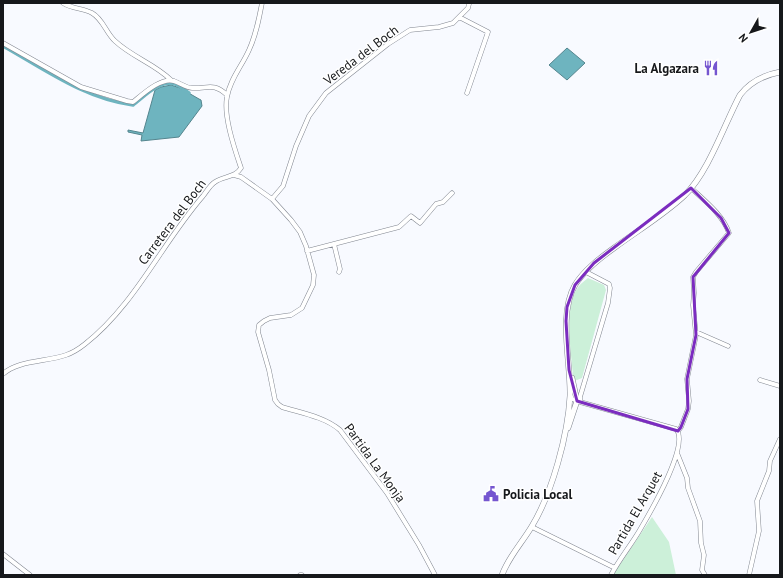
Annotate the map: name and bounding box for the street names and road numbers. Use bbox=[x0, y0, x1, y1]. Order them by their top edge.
street label: Vereda del Boch bbox=[319, 21, 402, 89]
street label: Carretera del Boch bbox=[134, 176, 210, 268]
street label: Partida La Monja bbox=[341, 420, 409, 506]
street label: Partida El Arquet bbox=[604, 468, 666, 558]

